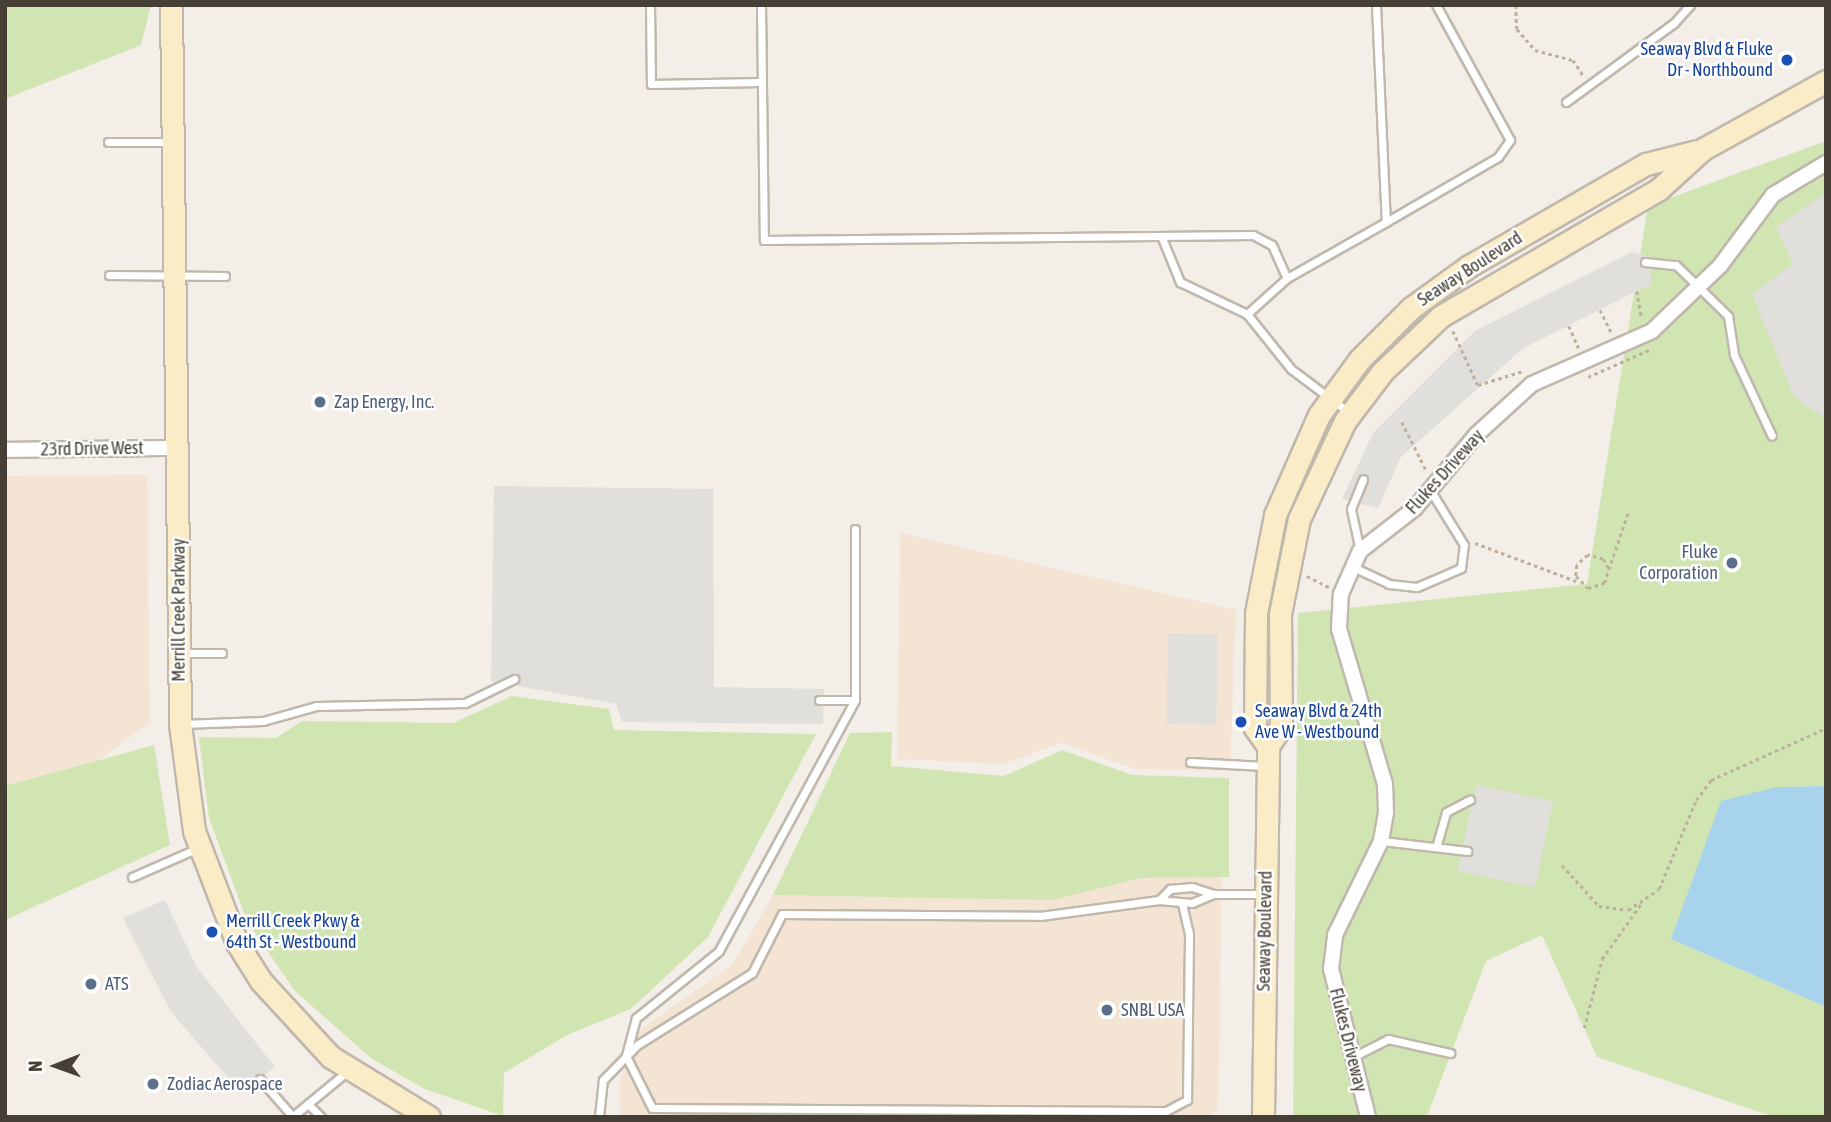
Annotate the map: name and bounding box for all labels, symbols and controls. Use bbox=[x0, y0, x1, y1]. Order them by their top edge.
place label: Seaway Blvd & Fluke Dr - Northbound bbox=[1640, 39, 1773, 82]
marker: Seaway Blvd & Fluke Dr - Northbound bbox=[1779, 52, 1795, 68]
street label: Seaway Boulevard bbox=[1414, 227, 1526, 311]
place label: Zap Energy, Inc. bbox=[334, 391, 434, 413]
marker: Zap Energy, Inc. bbox=[312, 394, 328, 410]
street label: Flukes Driveway bbox=[1401, 425, 1489, 519]
street label: 23rd Drive West bbox=[40, 437, 144, 461]
street label: Merrill Creek Parkway bbox=[168, 538, 190, 682]
place label: Fluke Corporation bbox=[1639, 542, 1718, 584]
marker: Fluke Corporation bbox=[1724, 555, 1740, 571]
place label: Seaway Blvd & 24th Ave W - Westbound bbox=[1255, 701, 1382, 744]
marker: Seaway Blvd & 24th Ave W - Westbound bbox=[1233, 714, 1249, 730]
street label: Seaway Boulevard bbox=[1253, 871, 1277, 991]
place label: Merrill Creek Pkwy & 64th St - Westbound bbox=[226, 911, 360, 954]
marker: Merrill Creek Pkwy & 64th St - Westbound bbox=[204, 924, 220, 940]
place label: ATS bbox=[105, 973, 129, 995]
marker: ATS bbox=[83, 976, 99, 992]
street label: Flukes Driveway bbox=[1325, 986, 1371, 1094]
place label: SNBL USA bbox=[1121, 999, 1184, 1021]
marker: SNBL USA bbox=[1099, 1002, 1115, 1018]
north arrow bbox=[21, 1031, 91, 1101]
text: N bbox=[24, 1061, 46, 1072]
place label: Zodiac Aerospace bbox=[167, 1073, 283, 1095]
marker: Zodiac Aerospace bbox=[145, 1076, 161, 1092]

